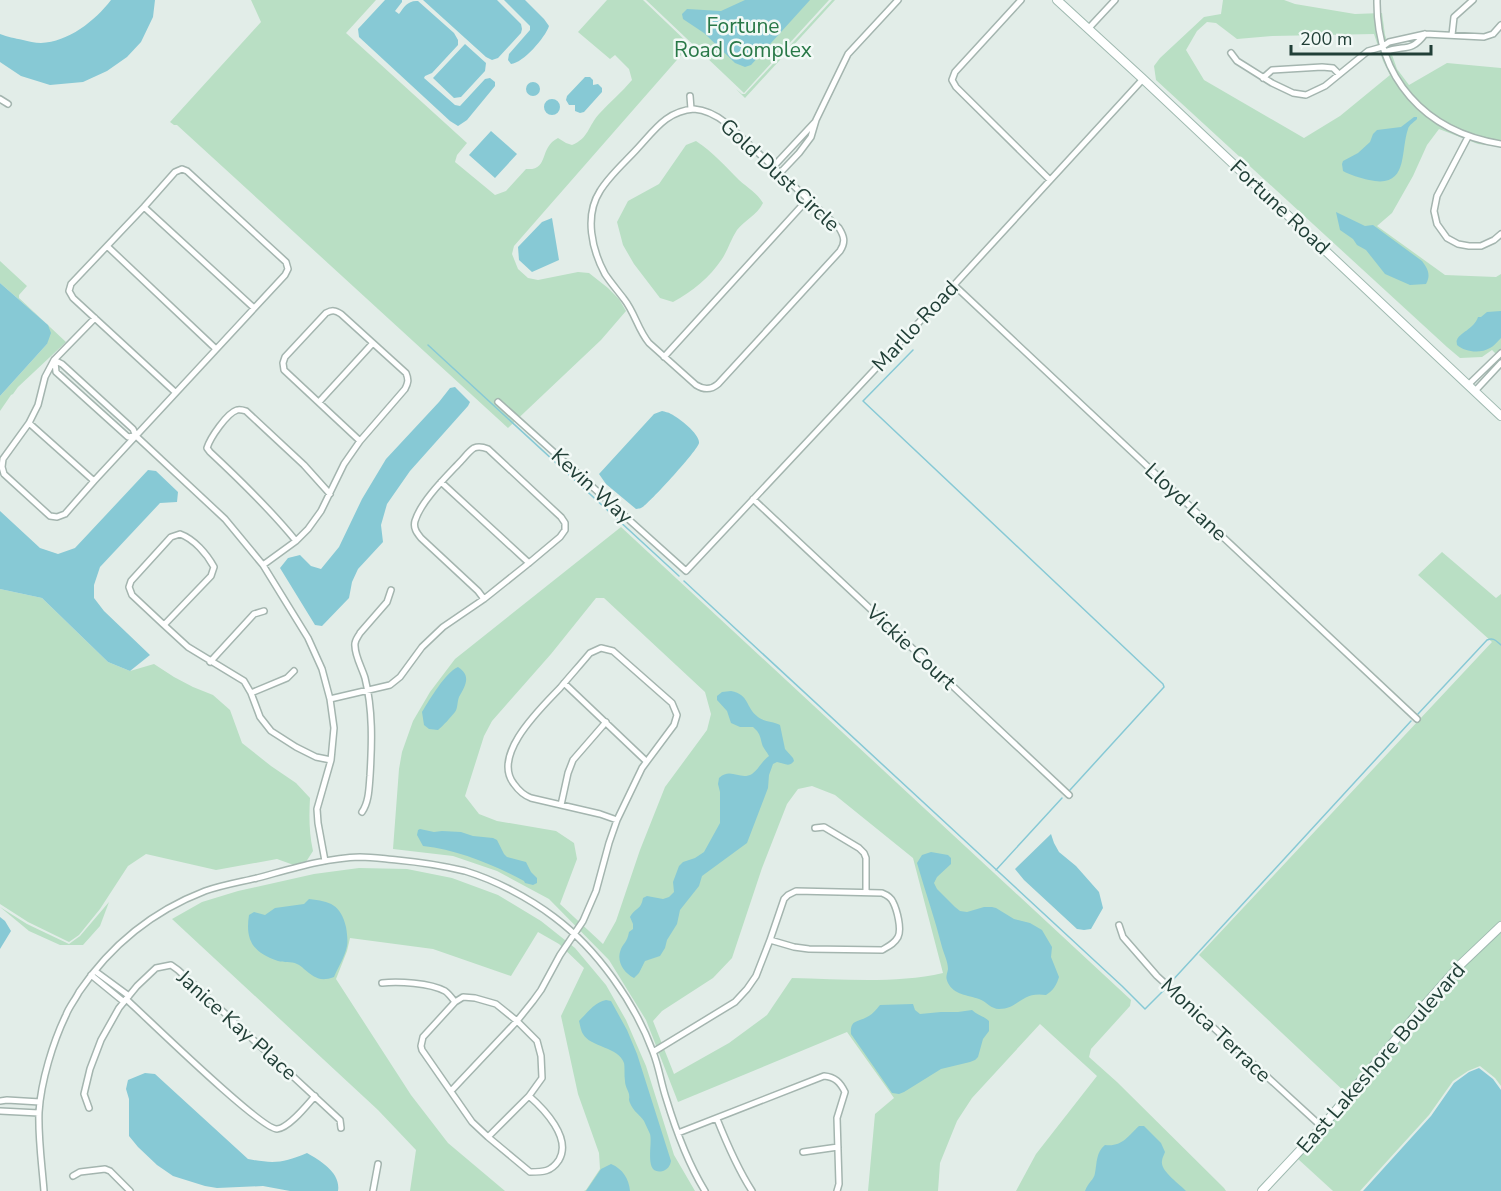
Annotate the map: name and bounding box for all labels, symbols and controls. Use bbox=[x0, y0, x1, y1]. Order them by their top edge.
park label: Fortune Road Complex bbox=[674, 12, 812, 64]
scale bar bbox=[1291, 18, 1430, 56]
text: 200 m bbox=[1300, 27, 1352, 51]
street label: Gold Dust Circle bbox=[714, 112, 846, 238]
street label: Fortune Road bbox=[1224, 153, 1336, 261]
street label: Marllo Road bbox=[866, 274, 964, 378]
street label: Kevin Way bbox=[545, 442, 639, 530]
street label: Lloyd Lane bbox=[1139, 457, 1233, 547]
street label: Vickie Court bbox=[859, 597, 962, 696]
street label: East Lakeshore Boulevard bbox=[1290, 957, 1472, 1159]
street label: Janice Kay Place bbox=[170, 963, 303, 1086]
street label: Monica Terrace bbox=[1155, 971, 1277, 1089]

